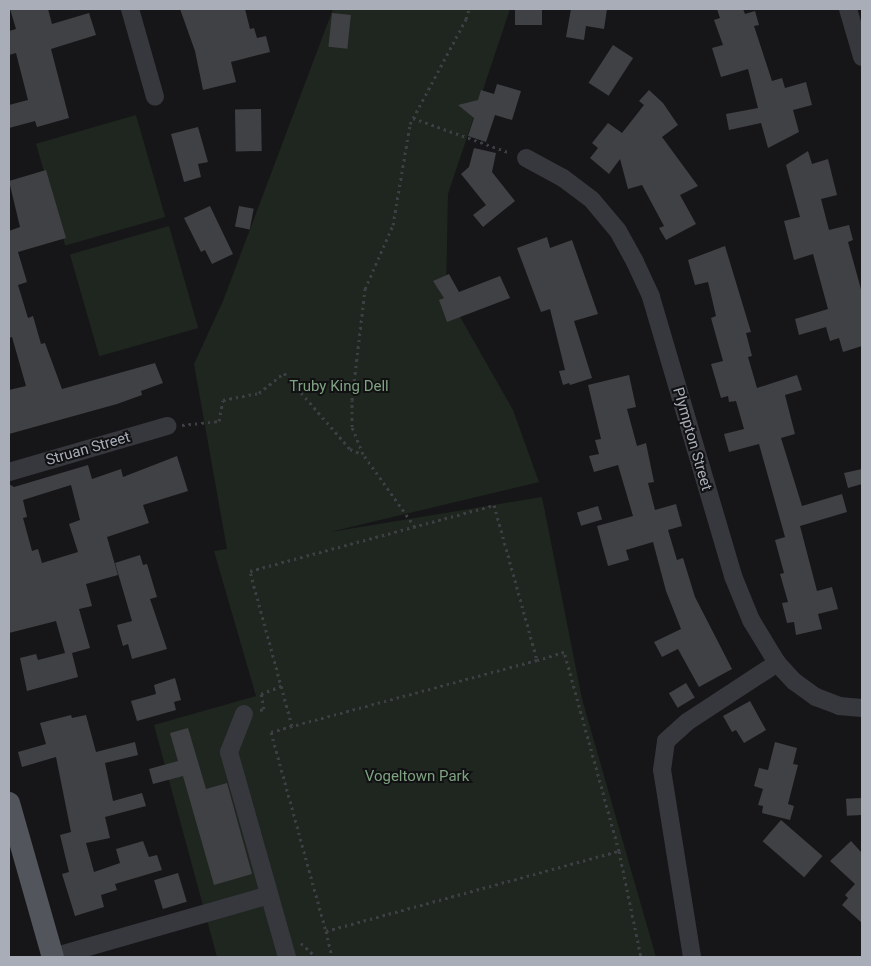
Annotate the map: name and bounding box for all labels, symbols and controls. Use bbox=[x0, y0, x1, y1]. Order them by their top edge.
park label: Truby King Dell bbox=[289, 378, 389, 396]
street label: Plympton Street bbox=[669, 385, 715, 493]
street label: Struan Street bbox=[44, 428, 132, 470]
park label: Vogeltown Park bbox=[365, 768, 469, 786]

